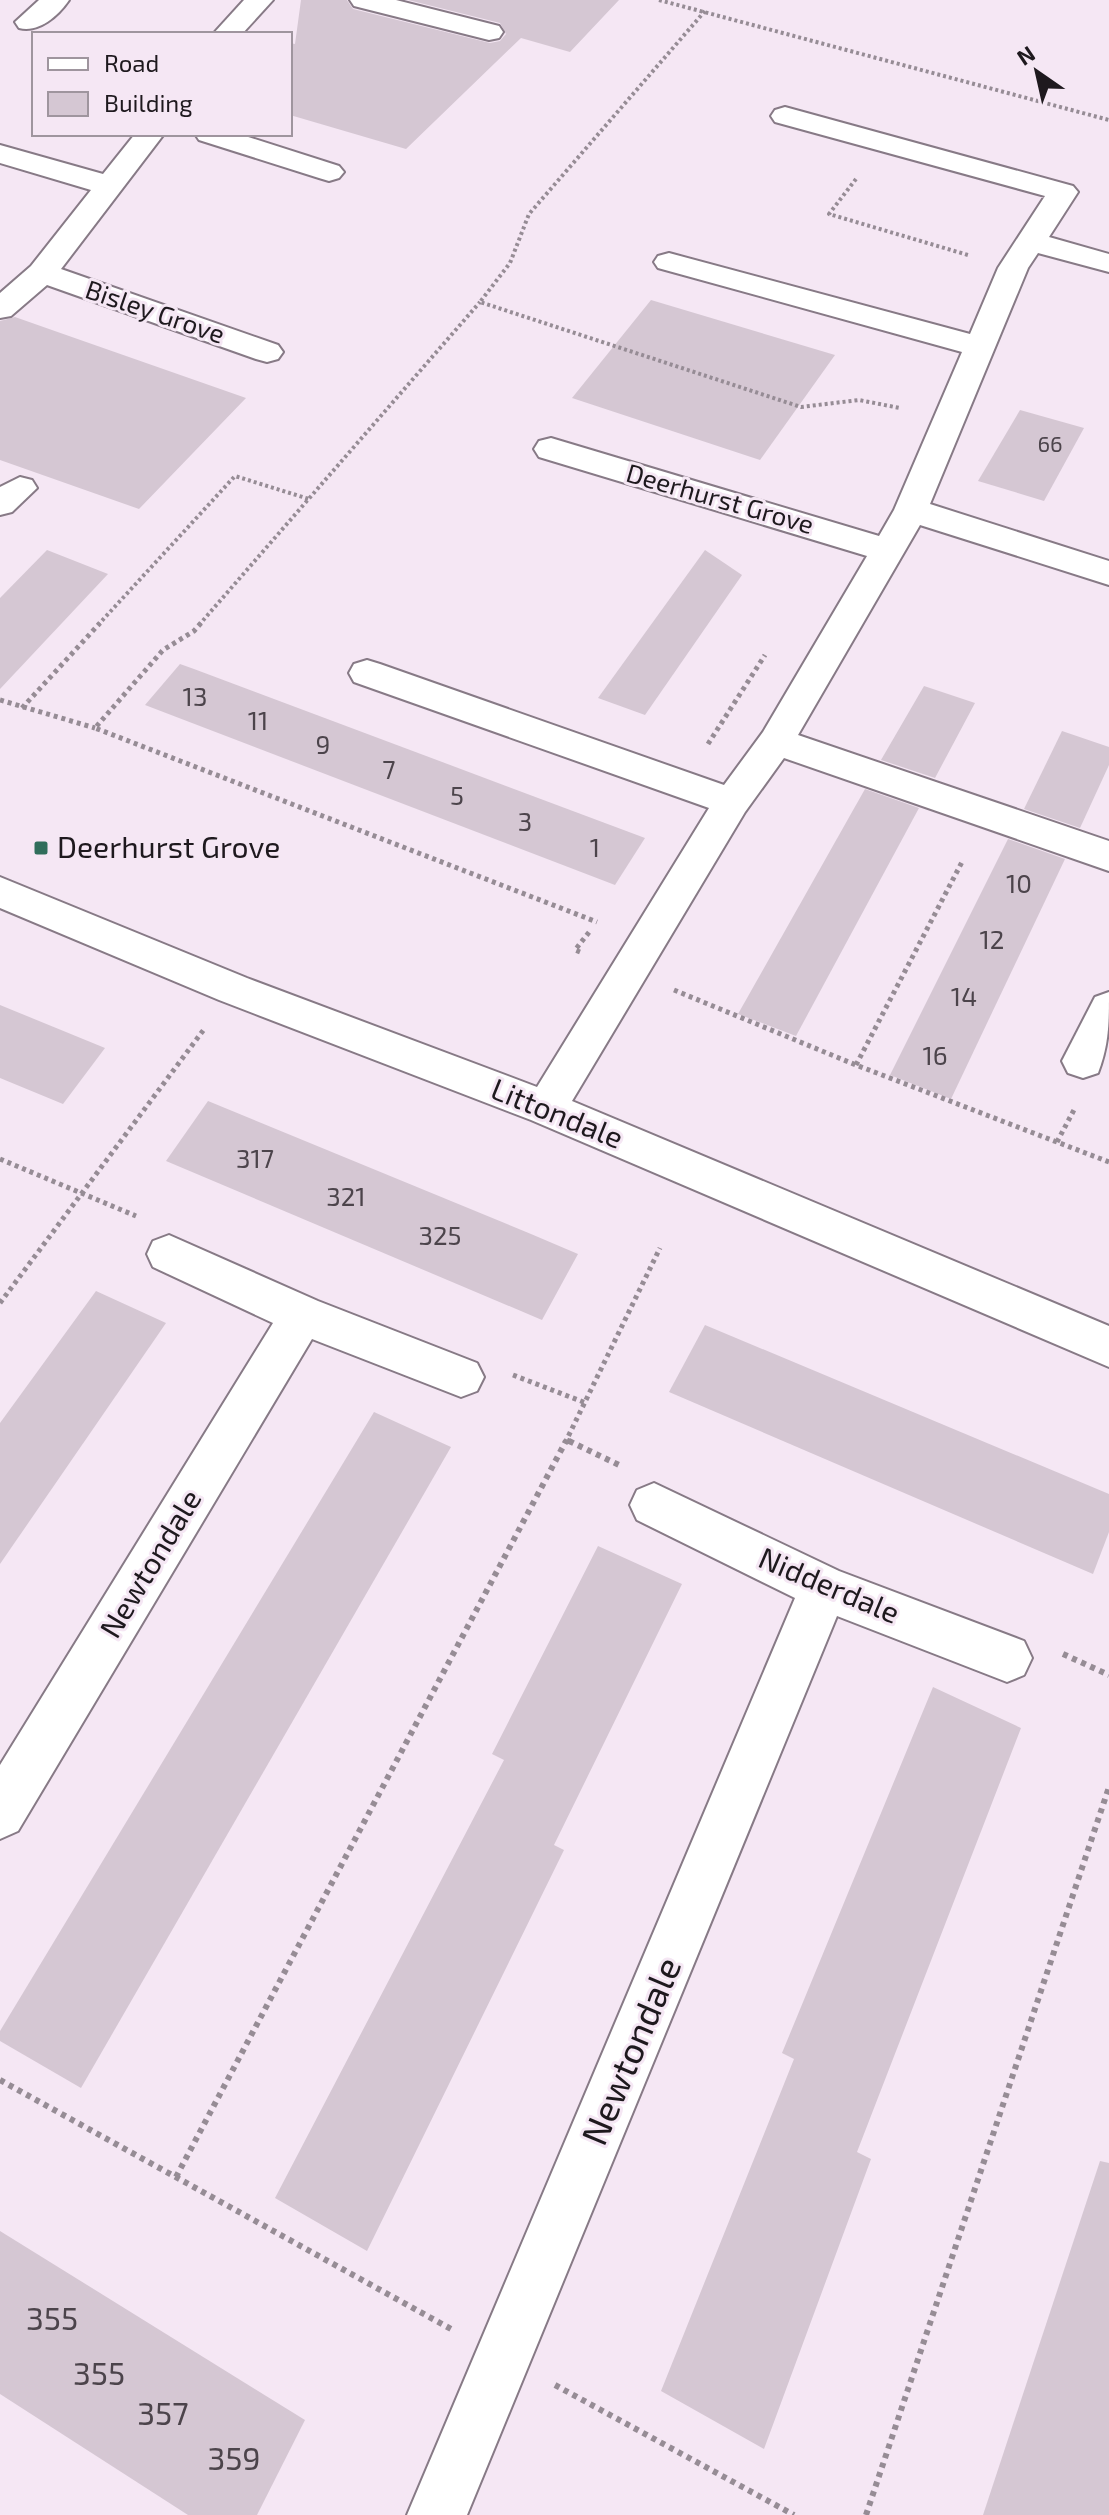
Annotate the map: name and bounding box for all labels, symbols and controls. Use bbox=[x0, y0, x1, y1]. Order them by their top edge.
legend bbox=[32, 32, 292, 136]
north arrow bbox=[997, 32, 1077, 112]
text: N bbox=[1011, 39, 1039, 70]
text: Road bbox=[104, 48, 159, 77]
text: Building bbox=[104, 88, 193, 117]
street label: Bisley Grove bbox=[82, 272, 229, 349]
house number: 66 bbox=[1037, 430, 1063, 456]
street label: Deerhurst Grove bbox=[623, 456, 818, 539]
house number: 13 bbox=[183, 680, 207, 711]
house number: 11 bbox=[248, 704, 268, 735]
house number: 9 bbox=[316, 728, 330, 759]
house number: 7 bbox=[382, 753, 396, 784]
house number: 5 bbox=[450, 779, 464, 810]
house number: 3 bbox=[518, 805, 532, 836]
place label: Deerhurst Grove bbox=[57, 828, 280, 864]
house number: 1 bbox=[590, 831, 600, 862]
marker: Deerhurst Grove bbox=[32, 839, 50, 857]
house number: 10 bbox=[1006, 867, 1032, 898]
house number: 12 bbox=[980, 923, 1004, 954]
house number: 14 bbox=[951, 980, 977, 1011]
house number: 16 bbox=[922, 1039, 948, 1070]
street label: Littondale bbox=[487, 1069, 629, 1155]
house number: 317 bbox=[236, 1142, 274, 1173]
house number: 321 bbox=[326, 1180, 366, 1211]
house number: 325 bbox=[418, 1219, 462, 1250]
street label: Newtondale bbox=[91, 1482, 208, 1644]
street label: Nidderdale bbox=[754, 1538, 906, 1630]
street label: Newtondale bbox=[571, 1950, 688, 2151]
house number: 355 bbox=[26, 2298, 78, 2336]
house number: 355 bbox=[73, 2353, 125, 2391]
house number: 357 bbox=[137, 2393, 189, 2431]
house number: 359 bbox=[207, 2438, 261, 2476]

